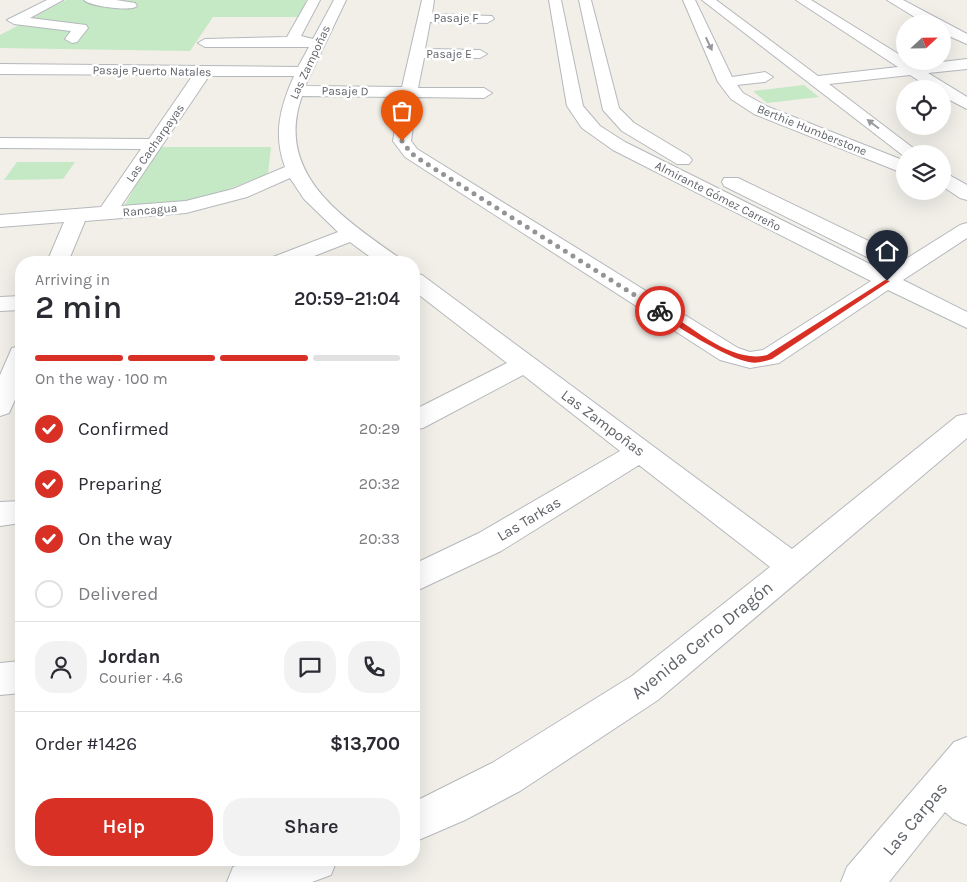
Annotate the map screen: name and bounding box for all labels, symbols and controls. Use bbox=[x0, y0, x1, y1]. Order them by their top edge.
street label: Pasaje F bbox=[433, 11, 479, 25]
north arrow bbox=[896, 15, 951, 70]
map controls bbox=[896, 15, 951, 200]
street label: Las Zampoñas bbox=[287, 23, 333, 101]
one-way arrow bbox=[706, 37, 714, 51]
street label: Pasaje E bbox=[426, 47, 472, 61]
street label: Pasaje Puerto Natales bbox=[92, 63, 212, 79]
button: locate bbox=[896, 80, 951, 135]
street label: Pasaje D bbox=[321, 84, 369, 98]
pin bbox=[381, 90, 423, 141]
icon: bag bbox=[388, 97, 416, 125]
street label: Las Cacharpayas bbox=[123, 101, 187, 185]
street label: Berthie Humberstone bbox=[755, 102, 869, 158]
one-way arrow bbox=[867, 119, 880, 130]
button: layers bbox=[896, 145, 951, 200]
street label: Almirante Gómez Carreño bbox=[653, 158, 783, 234]
street label: Rancagua bbox=[122, 201, 178, 219]
pin bbox=[866, 230, 908, 281]
icon: home bbox=[873, 237, 901, 265]
text: Arriving in bbox=[35, 270, 110, 289]
courier bbox=[635, 286, 685, 336]
text: 20:59–21:04 bbox=[294, 288, 400, 310]
text: 2 min bbox=[35, 289, 122, 326]
icon: bike bbox=[646, 297, 674, 325]
text: On the way · 100 m bbox=[35, 369, 168, 388]
street label: Las Zampoñas bbox=[558, 386, 648, 460]
icon: check bbox=[35, 415, 63, 443]
text: Confirmed bbox=[78, 418, 169, 440]
text: 20:29 bbox=[359, 419, 400, 438]
icon: check bbox=[35, 470, 63, 498]
text: Preparing bbox=[78, 473, 161, 495]
text: 20:32 bbox=[359, 474, 400, 493]
street label: Las Tarkas bbox=[494, 493, 564, 545]
icon: check bbox=[35, 525, 63, 553]
text: On the way bbox=[78, 528, 172, 550]
text: 20:33 bbox=[359, 529, 400, 548]
street label: Avenida Cerro Dragón bbox=[627, 576, 777, 704]
text: Delivered bbox=[78, 583, 158, 605]
button: person bbox=[35, 641, 87, 693]
button: chat bbox=[284, 641, 336, 693]
button: phone bbox=[348, 641, 400, 693]
text: Jordan bbox=[99, 646, 160, 668]
text: Courier · 4.6 bbox=[99, 668, 183, 687]
text: Order #1426 bbox=[35, 733, 137, 755]
text: $13,700 bbox=[330, 733, 400, 755]
street label: Las Carpas bbox=[878, 778, 952, 860]
button: Help bbox=[35, 798, 213, 856]
button: Share bbox=[223, 798, 400, 856]

